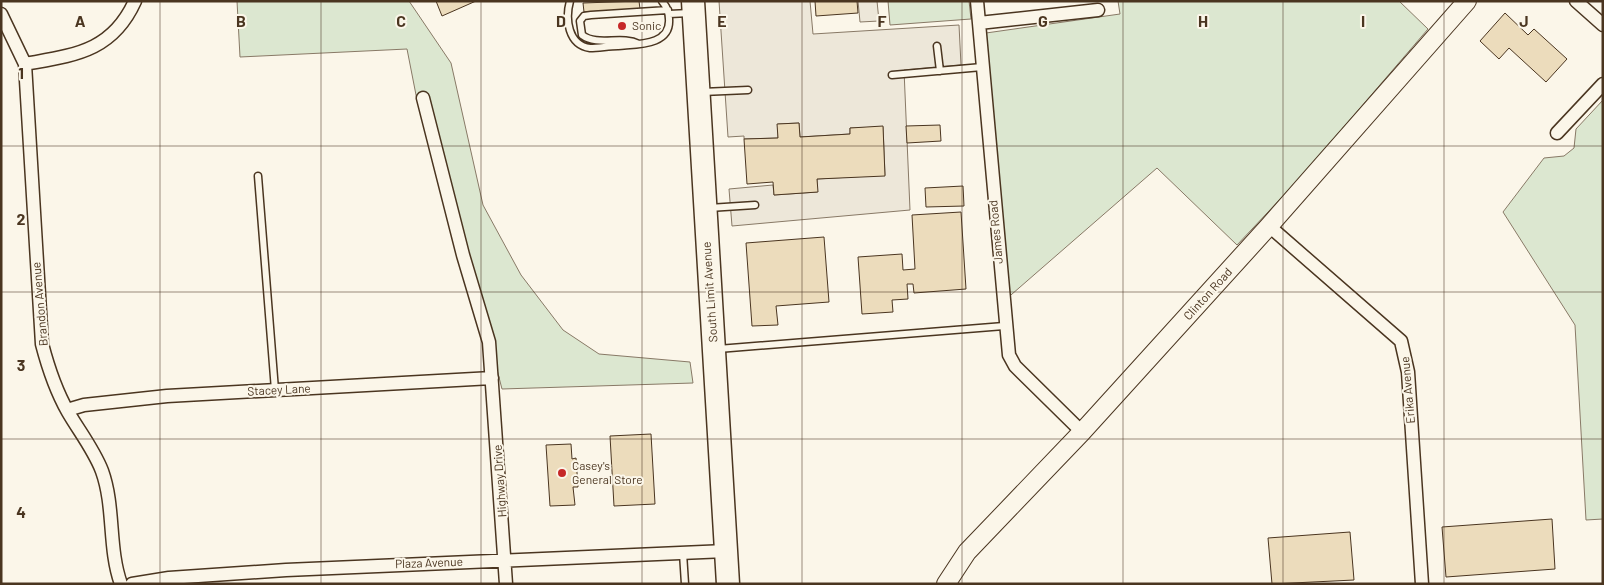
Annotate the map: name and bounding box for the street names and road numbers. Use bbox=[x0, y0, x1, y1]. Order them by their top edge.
street label: James Road bbox=[985, 200, 1005, 265]
street label: South Limit Avenue bbox=[698, 241, 720, 343]
street label: Brandon Avenue bbox=[28, 261, 50, 347]
street label: Clinton Road bbox=[1180, 264, 1234, 322]
street label: Erika Avenue bbox=[1397, 356, 1417, 424]
street label: Stacey Lane bbox=[247, 380, 311, 398]
street label: Highway Drive bbox=[489, 444, 509, 518]
street label: Plaza Avenue bbox=[395, 554, 463, 570]

